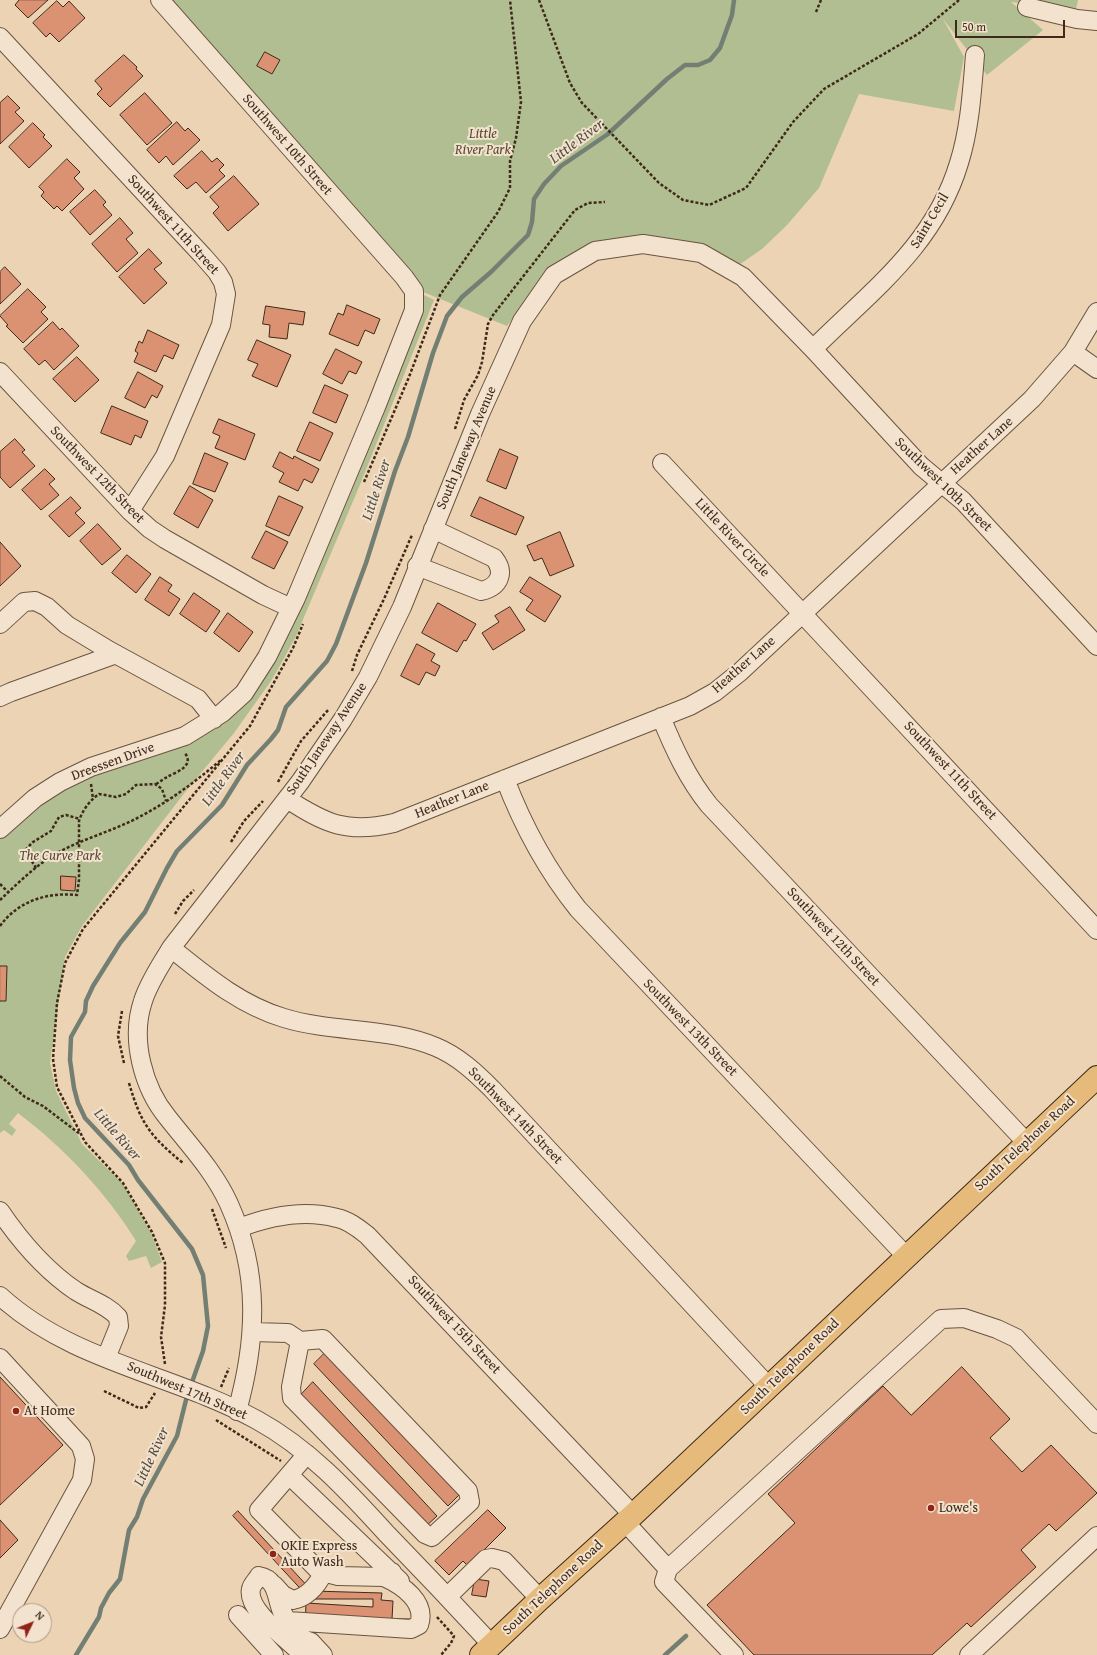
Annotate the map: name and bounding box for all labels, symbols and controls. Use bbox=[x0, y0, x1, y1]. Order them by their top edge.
scale bar bbox=[957, 12, 1067, 38]
text: 50 m bbox=[962, 18, 986, 35]
street label: Southwest 10th Street bbox=[238, 91, 336, 199]
water label: Little River bbox=[546, 116, 608, 168]
park label: Little River Park bbox=[455, 126, 511, 158]
street label: Southwest 11th Street bbox=[124, 171, 222, 279]
street label: Saint Cecil bbox=[907, 190, 953, 252]
street label: South Janeway Avenue bbox=[433, 384, 501, 512]
street label: Heather Lane bbox=[947, 413, 1017, 479]
street label: Southwest 12th Street bbox=[46, 423, 148, 527]
street label: Southwest 10th Street bbox=[891, 434, 995, 536]
water label: Little River bbox=[359, 457, 395, 523]
street label: Little River Circle bbox=[691, 495, 773, 581]
street label: Heather Lane bbox=[709, 633, 779, 697]
street label: South Janeway Avenue bbox=[283, 679, 371, 799]
street label: Southwest 11th Street bbox=[900, 718, 1000, 824]
street label: Dreessen Drive bbox=[69, 739, 157, 785]
water label: Little River bbox=[198, 748, 250, 810]
street label: Heather Lane bbox=[412, 777, 492, 823]
park label: The Curve Park bbox=[19, 848, 101, 864]
street label: Southwest 12th Street bbox=[783, 884, 883, 990]
street label: Southwest 13th Street bbox=[639, 976, 741, 1080]
street label: Southwest 14th Street bbox=[464, 1064, 566, 1168]
street label: South Telephone Road bbox=[971, 1093, 1079, 1195]
water label: Little River bbox=[89, 1105, 145, 1165]
street label: Southwest 15th Street bbox=[404, 1272, 504, 1378]
street label: South Telephone Road bbox=[737, 1315, 843, 1419]
street label: Southwest 17th Street bbox=[124, 1358, 250, 1424]
place label: At Home bbox=[24, 1403, 75, 1419]
marker: At Home bbox=[11, 1406, 21, 1416]
water label: Little River bbox=[130, 1425, 174, 1489]
place label: Lowe's bbox=[939, 1500, 978, 1516]
marker: Lowe's bbox=[926, 1503, 936, 1513]
street label: South Telephone Road bbox=[499, 1537, 607, 1639]
place label: OKIE Express Auto Wash bbox=[281, 1538, 357, 1570]
marker: OKIE Express Auto Wash bbox=[268, 1549, 278, 1559]
north arrow bbox=[12, 1603, 52, 1643]
text: N bbox=[32, 1607, 48, 1624]

